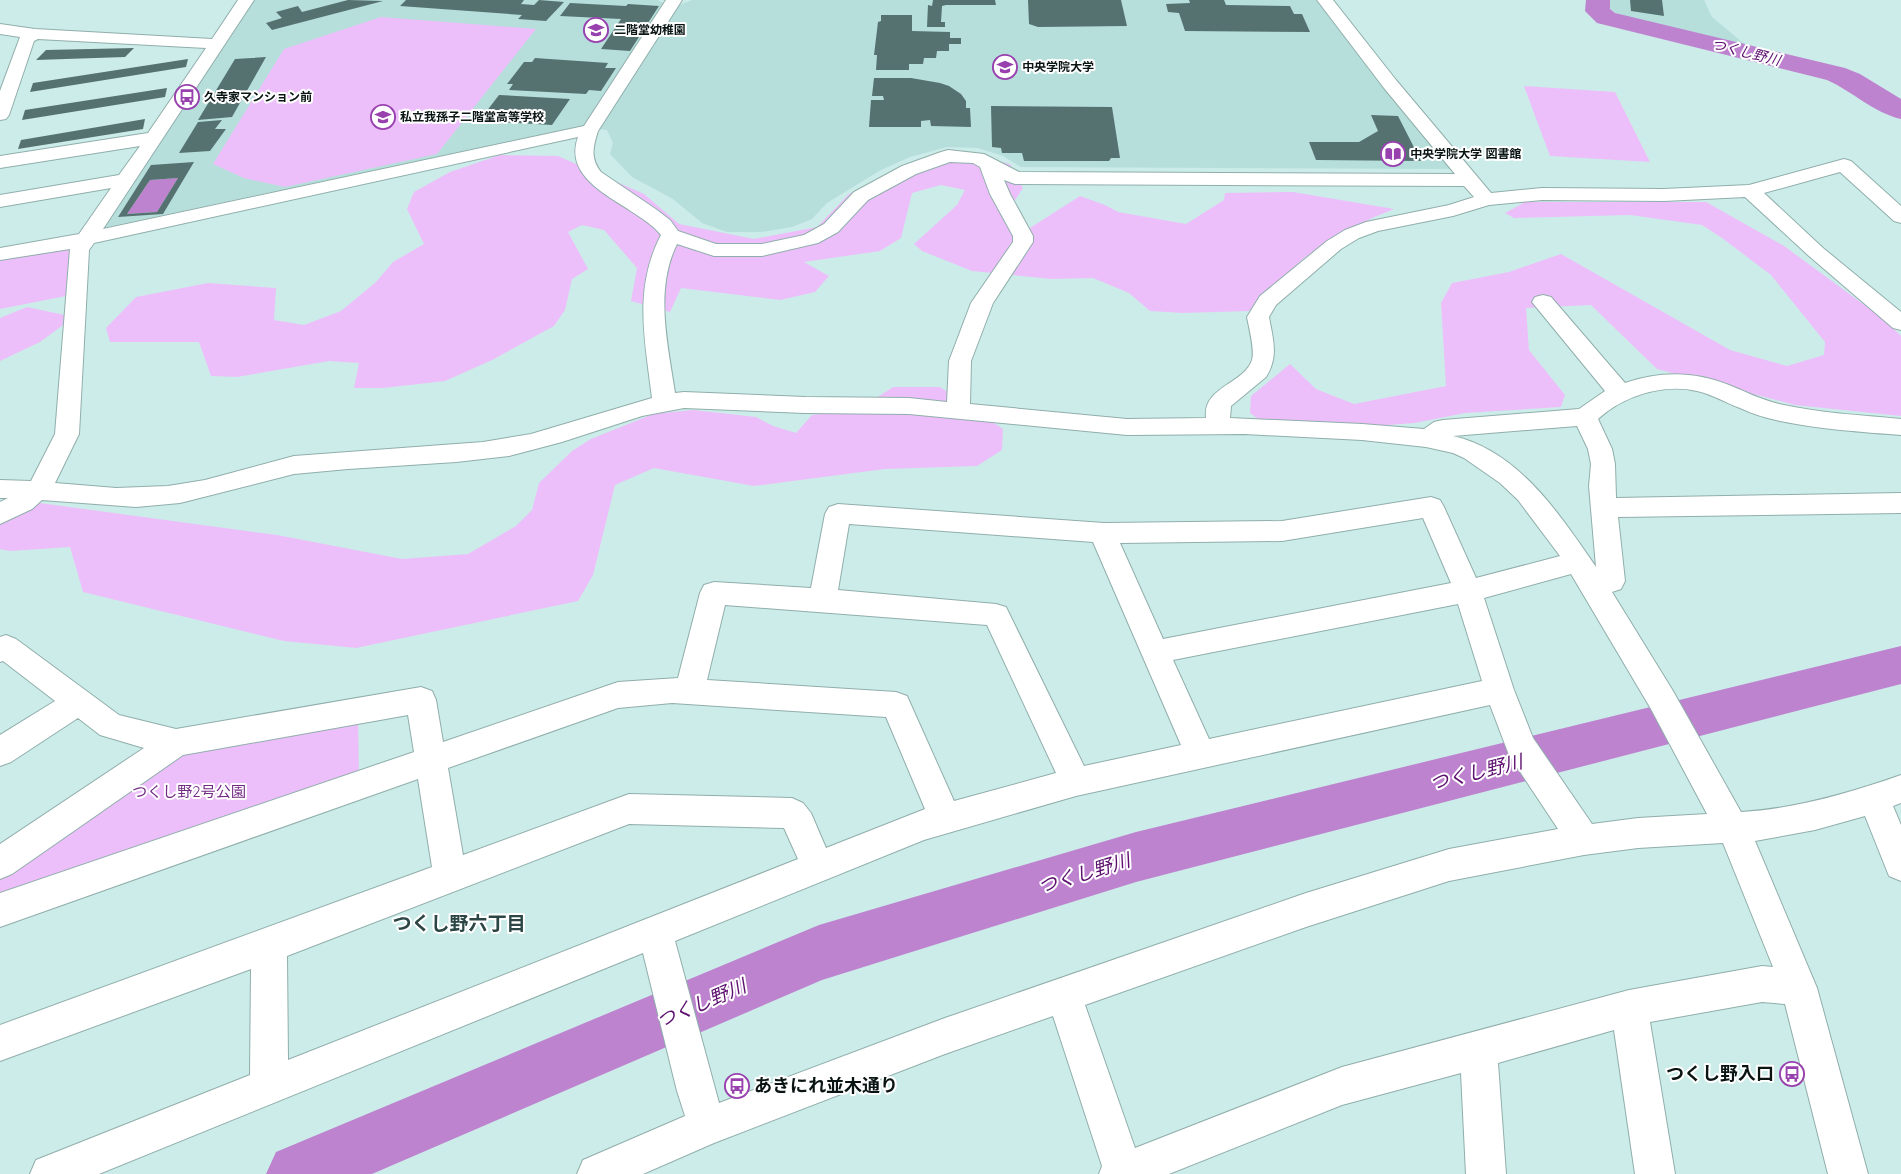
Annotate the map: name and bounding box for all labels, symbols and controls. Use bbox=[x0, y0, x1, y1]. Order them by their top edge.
school or university icon: 二階堂幼稚園 bbox=[583, 17, 609, 43]
place label: 二階堂幼稚園 bbox=[614, 22, 686, 37]
water label: つくし野川 bbox=[1710, 35, 1784, 70]
school or university icon: 中央学院大学 bbox=[992, 54, 1018, 80]
place label: 中央学院大学 bbox=[1022, 59, 1094, 74]
bus stop icon: 久寺家マンション前 bbox=[174, 84, 200, 110]
place label: 久寺家マンション前 bbox=[204, 89, 312, 104]
school or university icon: 私立我孫子二階堂高等学校 bbox=[370, 104, 396, 130]
place label: 私立我孫子二階堂高等学校 bbox=[400, 109, 544, 124]
library icon: 中央学院大学 図書館 bbox=[1380, 141, 1406, 167]
place label: 中央学院大学 図書館 bbox=[1410, 146, 1521, 161]
water label: つくし野川 bbox=[1427, 748, 1527, 795]
park label: つくし野2号公園 bbox=[132, 782, 246, 801]
water label: つくし野川 bbox=[1035, 847, 1135, 898]
district label: つくし野六丁目 bbox=[392, 911, 526, 935]
water label: つくし野川 bbox=[653, 973, 751, 1033]
bus stop icon: つくし野入口 bbox=[1779, 1061, 1805, 1087]
place label: つくし野入口 bbox=[1666, 1062, 1774, 1085]
bus stop icon: あきにれ並木通り bbox=[724, 1073, 750, 1099]
place label: あきにれ並木通り bbox=[754, 1074, 898, 1097]

